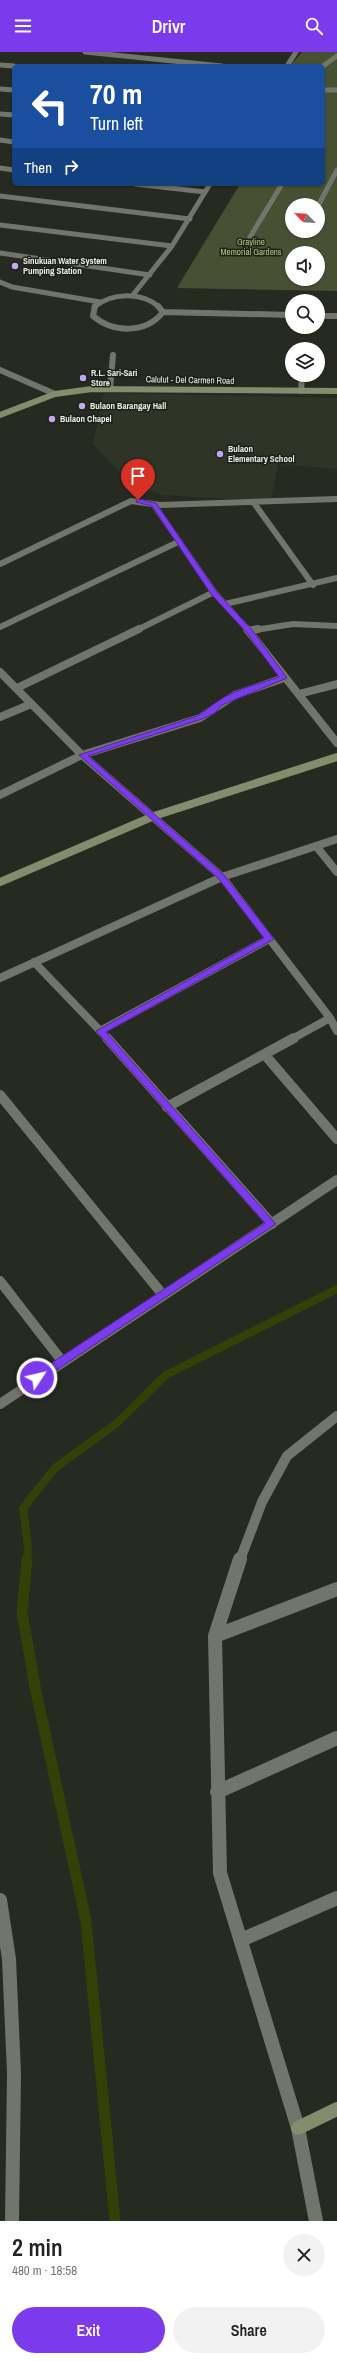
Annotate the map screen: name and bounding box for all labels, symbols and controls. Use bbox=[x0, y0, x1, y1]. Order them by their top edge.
text: Drivr bbox=[152, 14, 185, 39]
icon: menu bbox=[12, 15, 34, 37]
icon: search bbox=[303, 15, 325, 37]
text: 70 m bbox=[90, 75, 142, 113]
icon: left bbox=[24, 80, 76, 132]
text: Turn left bbox=[90, 111, 143, 136]
icon: right bbox=[60, 156, 82, 178]
text: Then bbox=[24, 157, 52, 178]
north arrow bbox=[285, 198, 325, 238]
map controls bbox=[285, 198, 325, 382]
park label: Grayline Memorial Gardens bbox=[220, 236, 282, 258]
button: sound bbox=[285, 246, 325, 286]
place label: Sinukuan Water System Pumping Station bbox=[23, 255, 107, 277]
marker: Sinukuan Water System Pumping Station bbox=[10, 261, 20, 271]
button: search bbox=[285, 294, 325, 334]
button: layers bbox=[285, 342, 325, 382]
place label: R.L. Sari-Sari Store bbox=[91, 367, 137, 389]
marker: R.L. Sari-Sari Store bbox=[78, 373, 88, 383]
street label: Calulut - Del Carmen Road bbox=[146, 373, 234, 387]
place label: Bulaon Barangay Hall bbox=[90, 400, 166, 412]
marker: Bulaon Barangay Hall bbox=[77, 401, 87, 411]
place label: Bulaon Chapel bbox=[60, 413, 112, 425]
marker: Bulaon Chapel bbox=[47, 414, 57, 424]
place label: Bulaon Elementary School bbox=[228, 443, 294, 465]
marker: Bulaon Elementary School bbox=[215, 449, 225, 459]
pin bbox=[121, 459, 155, 500]
icon: arrive bbox=[127, 465, 149, 487]
position arrow bbox=[16, 1357, 58, 1399]
text: 2 min bbox=[12, 2231, 63, 2263]
button: close bbox=[283, 2234, 325, 2276]
text: 480 m · 18:58 bbox=[12, 2262, 77, 2279]
button: Exit bbox=[12, 2307, 165, 2353]
button: Share bbox=[173, 2307, 325, 2353]

